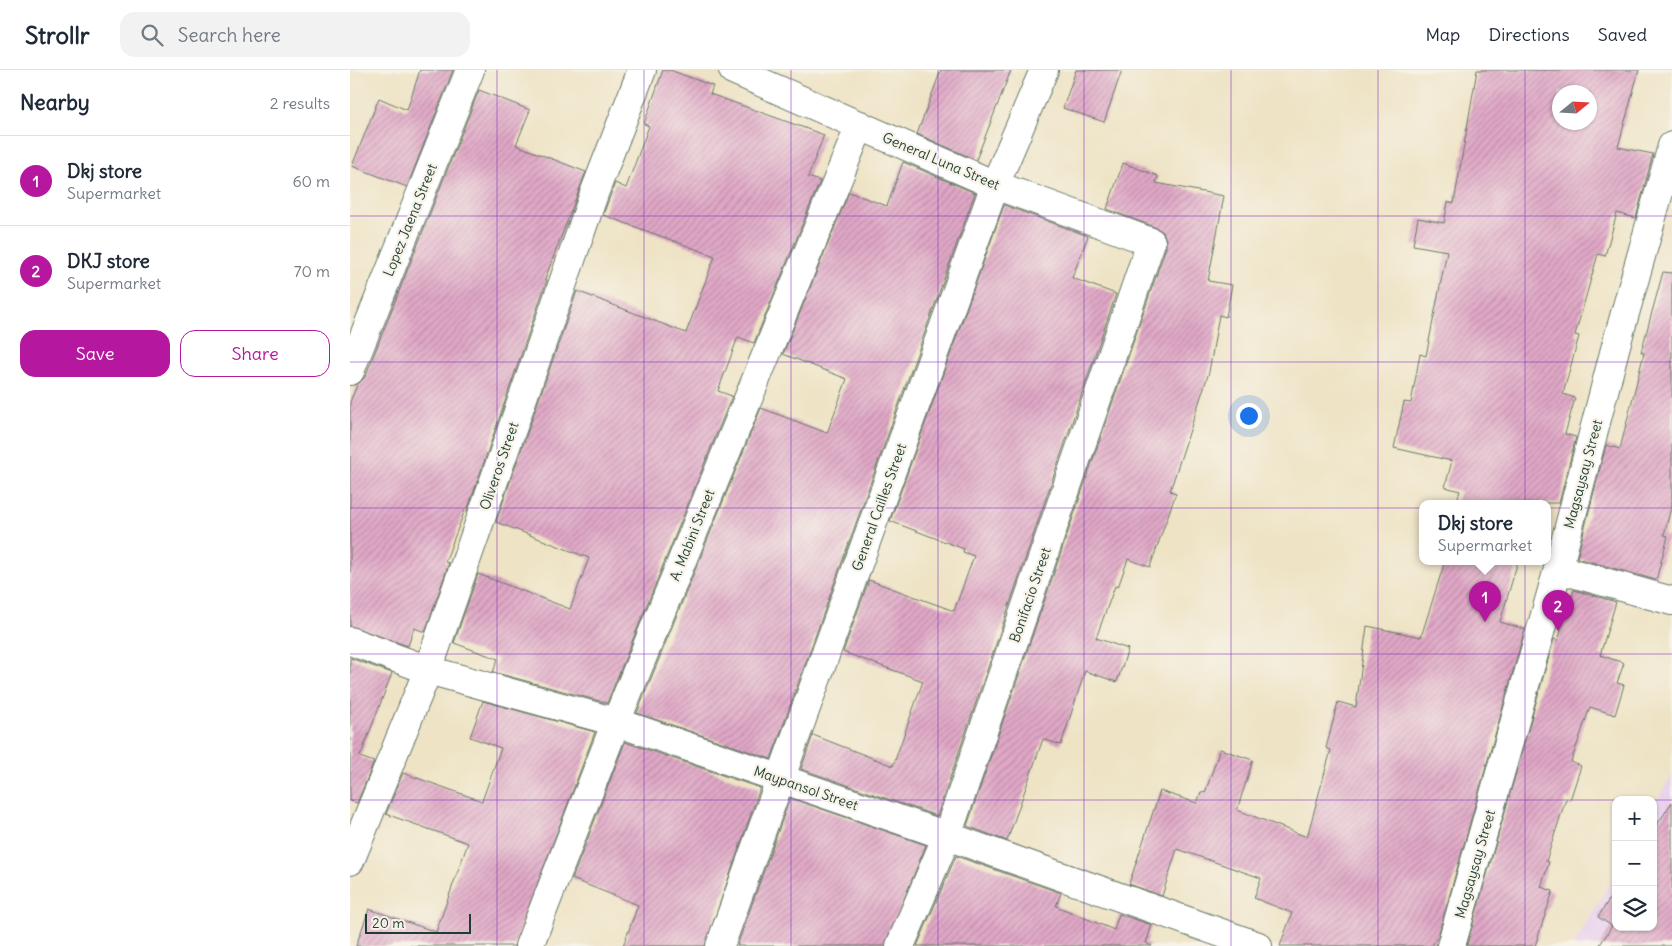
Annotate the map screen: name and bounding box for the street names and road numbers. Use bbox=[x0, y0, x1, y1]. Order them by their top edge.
street label: General Luna Street bbox=[880, 128, 1003, 194]
street label: Lopez Jaena Street bbox=[379, 161, 441, 279]
street label: Magsaysay Street bbox=[1560, 417, 1606, 531]
street label: Oliveros Street bbox=[476, 419, 523, 512]
street label: General Cailles Street bbox=[848, 440, 911, 573]
street label: A. Mabini Street bbox=[665, 486, 719, 583]
street label: Bonifacio Street bbox=[1005, 545, 1055, 645]
street label: Maypansol Street bbox=[751, 762, 861, 814]
street label: Magsaysay Street bbox=[1451, 807, 1499, 920]

